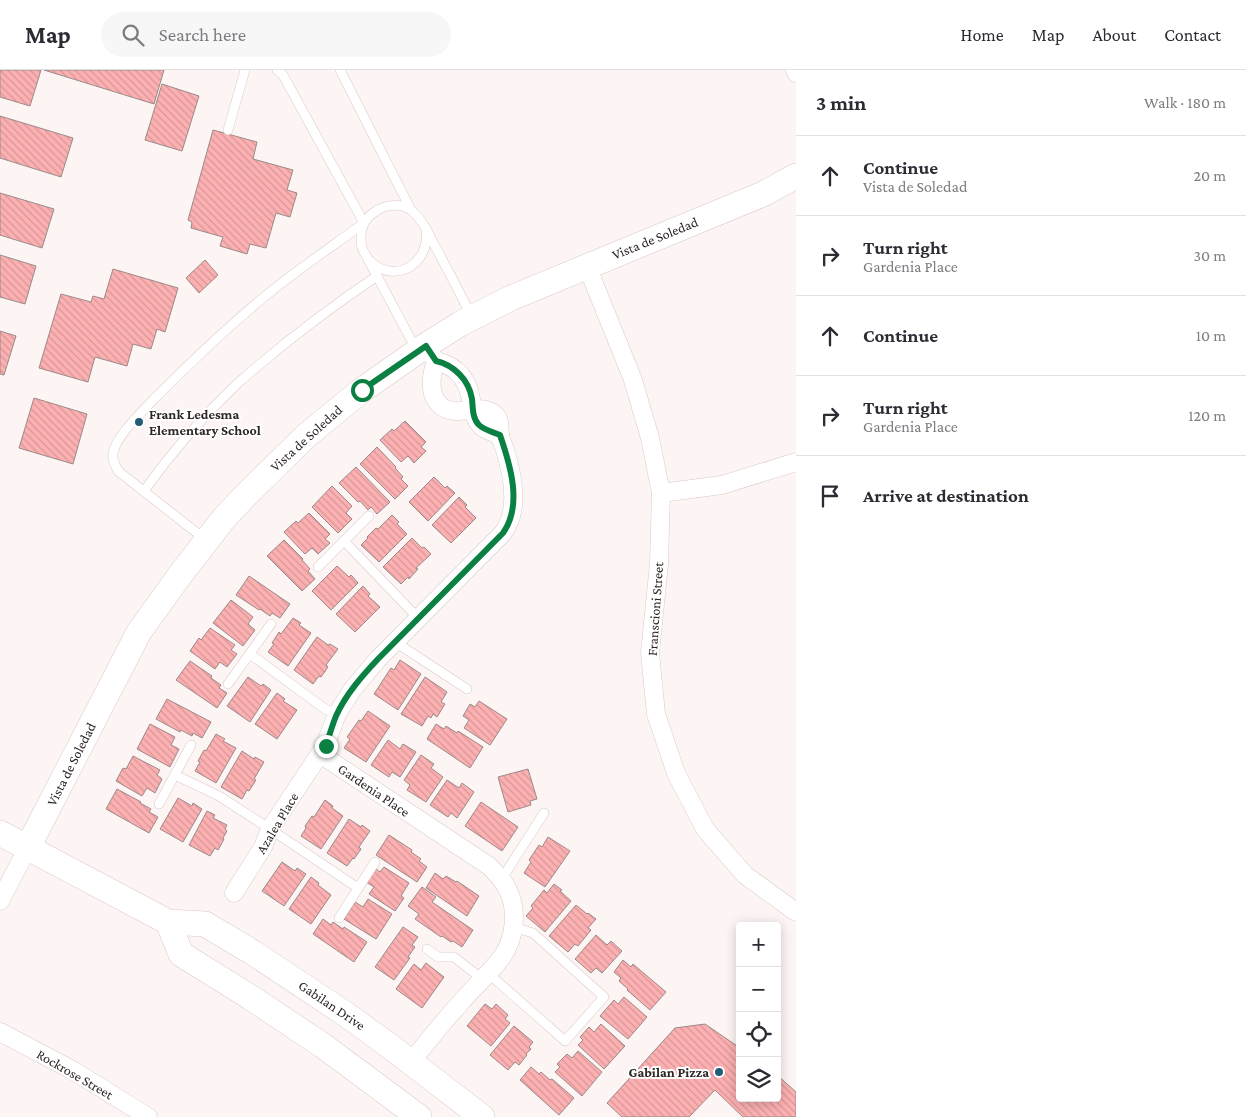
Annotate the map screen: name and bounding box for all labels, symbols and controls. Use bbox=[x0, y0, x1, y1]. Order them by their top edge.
search box bbox=[101, 12, 451, 57]
text: Map bbox=[25, 21, 71, 48]
icon: search bbox=[119, 21, 147, 49]
text: Search here bbox=[159, 24, 246, 45]
text: Home bbox=[961, 25, 1004, 45]
text: Map bbox=[1032, 25, 1064, 45]
text: About bbox=[1092, 25, 1136, 45]
text: Contact bbox=[1164, 25, 1221, 45]
text: 3 min bbox=[816, 91, 866, 115]
text: Walk · 180 m bbox=[1144, 94, 1226, 111]
text: Continue bbox=[863, 157, 938, 178]
icon: ahead bbox=[816, 162, 844, 190]
text: 20 m bbox=[1193, 167, 1226, 184]
text: Vista de Soledad bbox=[863, 178, 967, 195]
street label: Vista de Soledad bbox=[610, 213, 701, 263]
text: Turn right bbox=[863, 237, 948, 258]
icon: right bbox=[816, 242, 844, 270]
text: 30 m bbox=[1194, 247, 1226, 264]
text: Gardenia Place bbox=[863, 258, 958, 275]
icon: ahead bbox=[816, 322, 844, 350]
text: Continue bbox=[863, 325, 938, 346]
text: 10 m bbox=[1196, 327, 1226, 344]
route start bbox=[351, 379, 374, 402]
text: Turn right bbox=[863, 397, 948, 418]
street label: Vista de Soledad bbox=[267, 401, 346, 474]
icon: right bbox=[816, 402, 844, 430]
place label: Frank Ledesma Elementary School bbox=[149, 406, 261, 438]
text: 120 m bbox=[1188, 407, 1226, 424]
marker: Frank Ledesma Elementary School bbox=[133, 416, 145, 428]
text: Gardenia Place bbox=[863, 418, 958, 435]
icon: arrive bbox=[816, 482, 844, 510]
text: Arrive at destination bbox=[863, 485, 1029, 506]
street label: Franscioni Street bbox=[644, 561, 666, 656]
street label: Vista de Soledad bbox=[43, 719, 99, 808]
route end bbox=[315, 735, 338, 758]
street label: Gardenia Place bbox=[335, 760, 413, 820]
street label: Azalea Place bbox=[253, 790, 301, 856]
map controls bbox=[736, 922, 781, 1102]
button: + bbox=[736, 922, 781, 967]
button: − bbox=[736, 967, 781, 1012]
street label: Gabilan Drive bbox=[296, 977, 368, 1033]
button: locate bbox=[736, 1012, 781, 1057]
street label: Rockrose Street bbox=[34, 1046, 116, 1103]
button: layers bbox=[736, 1057, 781, 1102]
place label: Gabilan Pizza bbox=[628, 1064, 709, 1080]
marker: Gabilan Pizza bbox=[713, 1066, 725, 1078]

